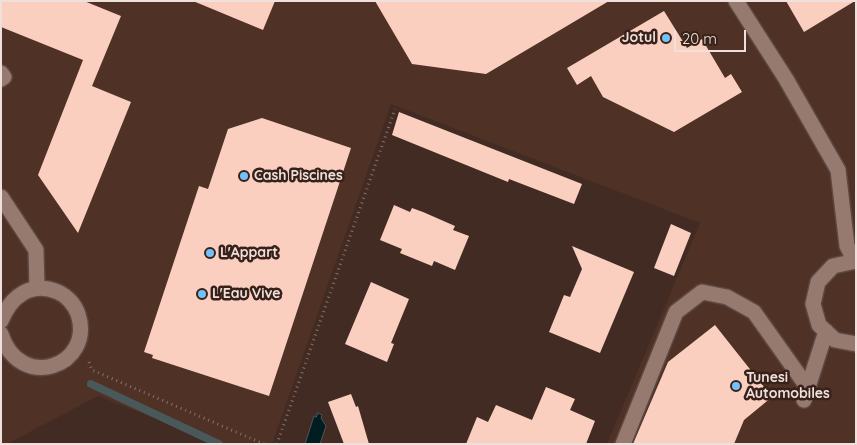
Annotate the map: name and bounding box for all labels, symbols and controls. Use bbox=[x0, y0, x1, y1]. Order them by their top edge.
scale bar bbox=[677, 20, 750, 52]
text: 20 m bbox=[682, 29, 717, 48]
place label: Jotul bbox=[622, 30, 656, 46]
marker: Jotul bbox=[660, 32, 672, 44]
place label: Cash Piscines bbox=[254, 168, 343, 184]
marker: Cash Piscines bbox=[238, 170, 250, 182]
place label: L'Appart bbox=[220, 245, 278, 261]
marker: L'Appart bbox=[204, 247, 216, 259]
place label: L'Eau Vive bbox=[212, 286, 280, 302]
marker: L'Eau Vive bbox=[196, 288, 208, 300]
place label: Tunesi Automobiles bbox=[746, 370, 830, 402]
marker: Tunesi Automobiles bbox=[730, 380, 742, 392]

